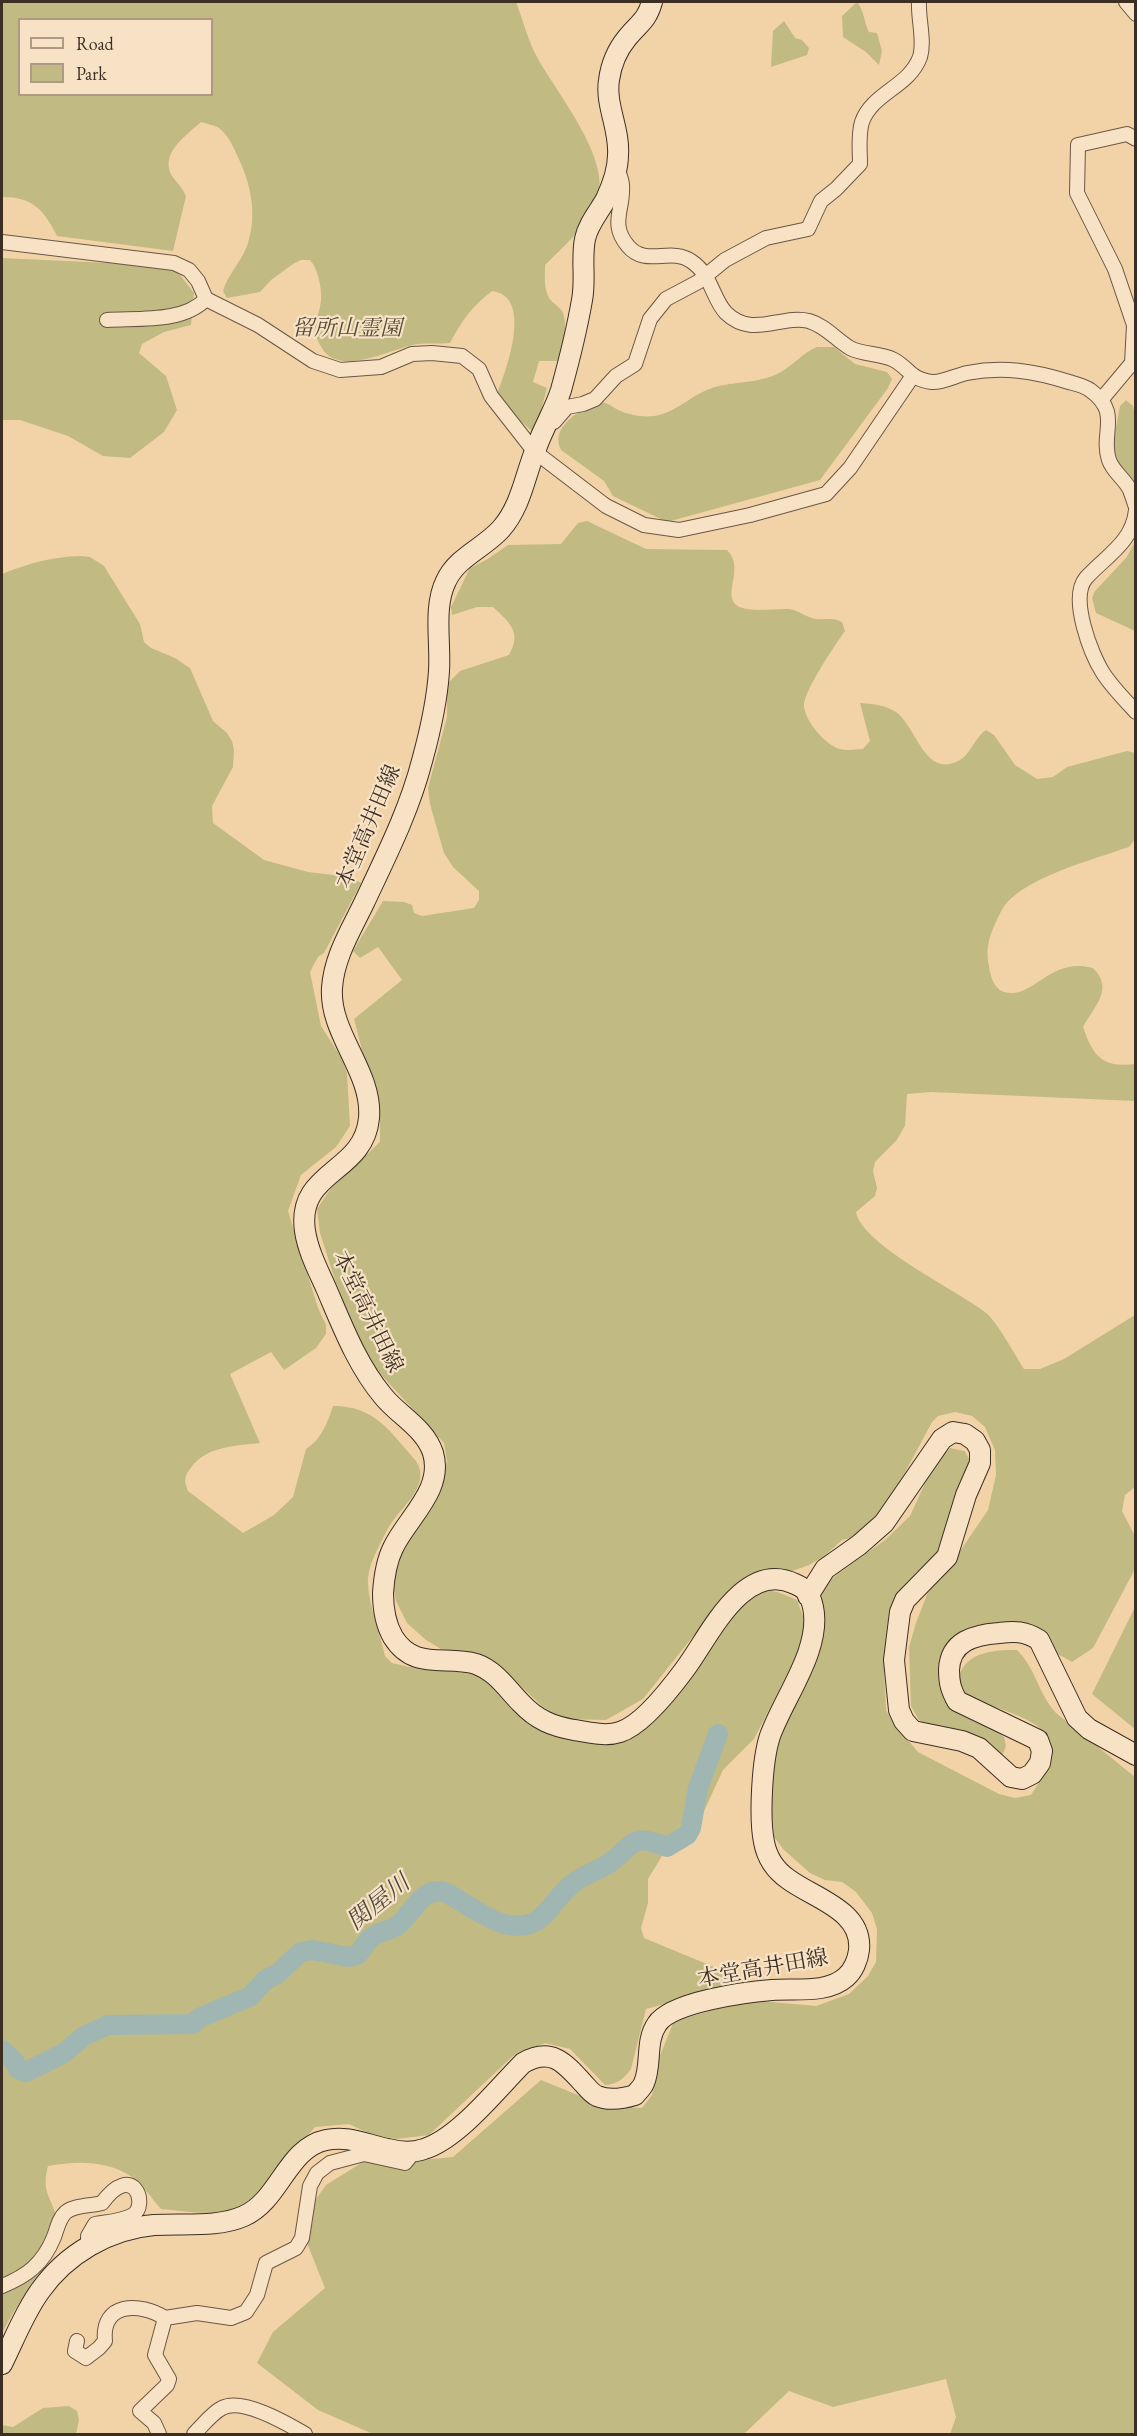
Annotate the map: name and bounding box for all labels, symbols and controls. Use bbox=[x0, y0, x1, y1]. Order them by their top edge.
legend bbox=[18, 18, 213, 96]
text: Road bbox=[76, 32, 114, 55]
text: Park bbox=[76, 62, 107, 85]
park label: 留所山霊園 bbox=[292, 316, 402, 342]
street label: 本堂高井田線 bbox=[331, 761, 407, 893]
street label: 本堂高井田線 bbox=[326, 1247, 408, 1377]
water label: 関屋川 bbox=[342, 1869, 416, 1937]
street label: 本堂高井田線 bbox=[696, 1945, 830, 1993]

